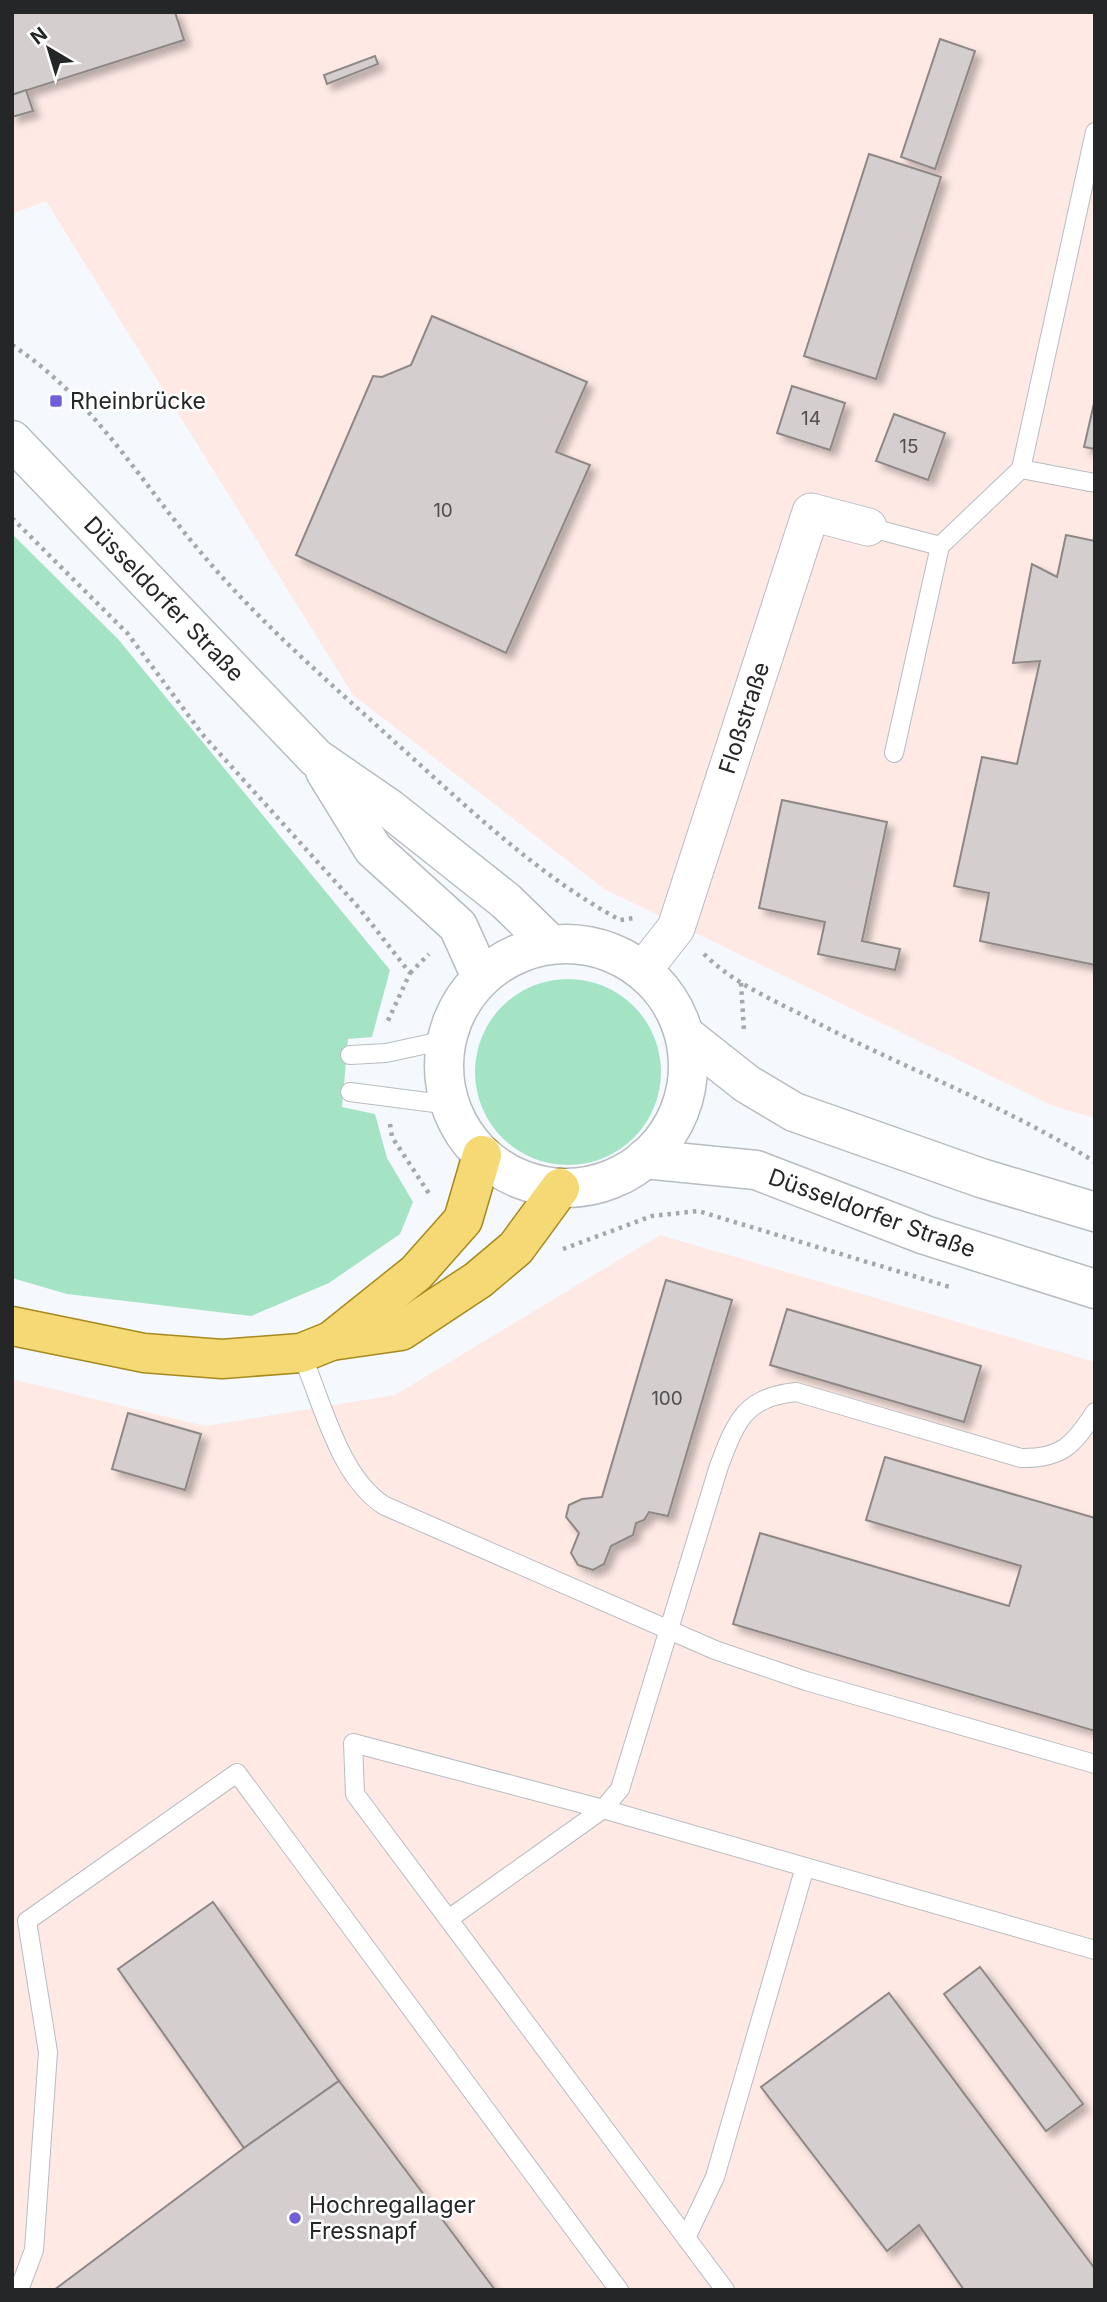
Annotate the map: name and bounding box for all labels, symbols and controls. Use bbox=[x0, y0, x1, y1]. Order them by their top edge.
north arrow bbox=[14, 14, 84, 84]
text: N bbox=[26, 22, 52, 50]
place label: Rheinbrücke bbox=[70, 387, 206, 415]
marker: Rheinbrücke bbox=[48, 393, 64, 409]
house number: 14 bbox=[801, 407, 821, 430]
house number: 15 bbox=[899, 435, 919, 458]
house number: 10 bbox=[433, 499, 453, 522]
street label: Düsseldorfer Straße bbox=[78, 511, 250, 687]
street label: Floßstraße bbox=[713, 659, 775, 777]
street label: Düsseldorfer Straße bbox=[765, 1163, 979, 1263]
house number: 100 bbox=[651, 1387, 683, 1410]
place label: Hochregallager Fressnapf bbox=[309, 2191, 476, 2245]
marker: Hochregallager Fressnapf bbox=[287, 2210, 303, 2226]

